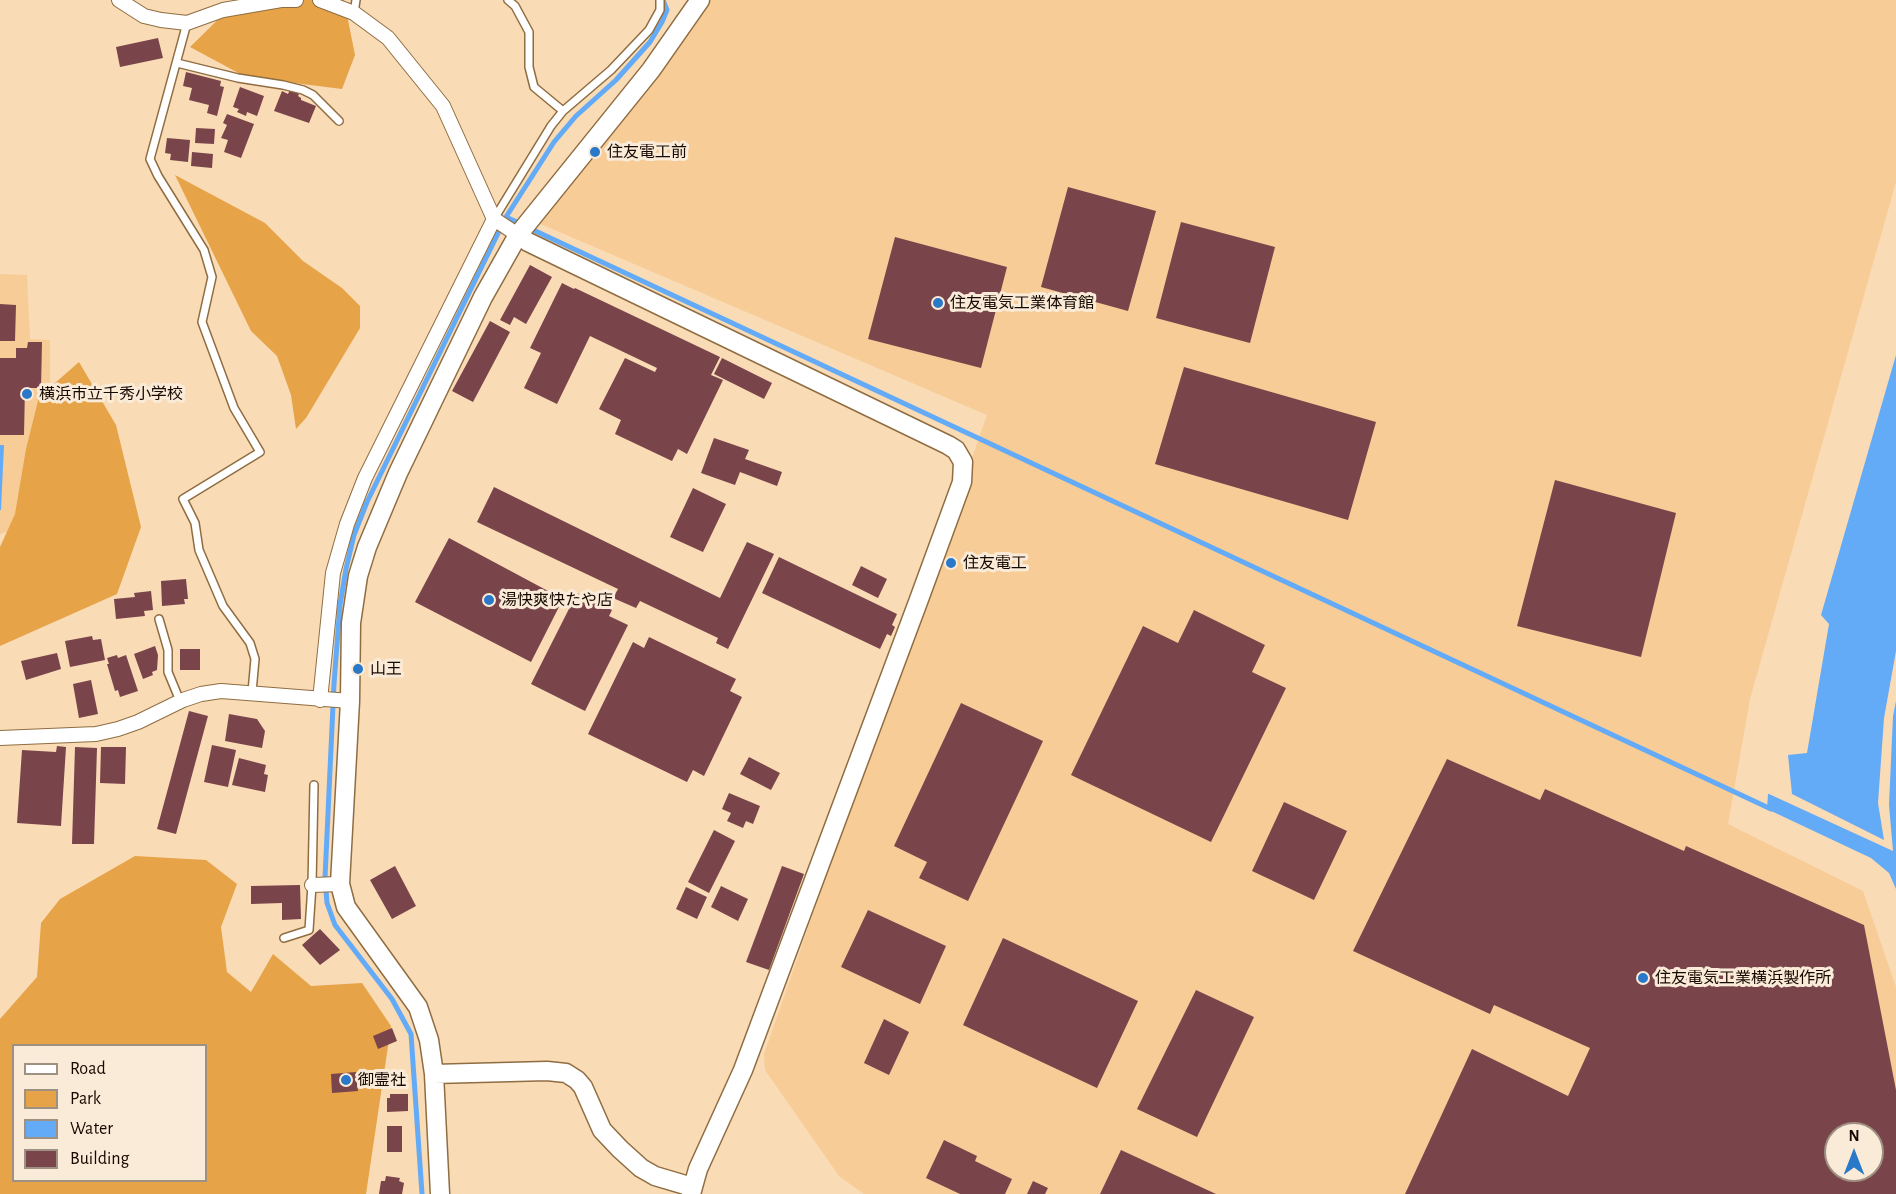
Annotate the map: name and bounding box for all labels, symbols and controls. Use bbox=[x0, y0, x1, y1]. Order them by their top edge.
place label: 住友電工前 bbox=[607, 142, 687, 162]
marker: 住友電工前 bbox=[588, 145, 602, 159]
place label: 住友電気工業体育館 bbox=[950, 293, 1094, 313]
marker: 住友電気工業体育館 bbox=[931, 296, 945, 310]
place label: 横浜市立千秀小学校 bbox=[39, 384, 183, 404]
marker: 横浜市立千秀小学校 bbox=[20, 387, 34, 401]
place label: 住友電工 bbox=[963, 553, 1027, 573]
marker: 住友電工 bbox=[944, 556, 958, 570]
place label: 湯快爽快たや店 bbox=[501, 590, 613, 610]
marker: 湯快爽快たや店 bbox=[482, 593, 496, 607]
place label: 山王 bbox=[370, 659, 402, 679]
marker: 山王 bbox=[351, 662, 365, 676]
place label: 住友電気工業横浜製作所 bbox=[1655, 968, 1831, 988]
marker: 住友電気工業横浜製作所 bbox=[1636, 971, 1650, 985]
legend bbox=[12, 1044, 207, 1182]
text: Road bbox=[70, 1060, 106, 1078]
place label: 御霊社 bbox=[358, 1070, 406, 1090]
marker: 御霊社 bbox=[339, 1073, 353, 1087]
text: Park bbox=[70, 1090, 101, 1108]
text: Water bbox=[70, 1120, 113, 1138]
north arrow bbox=[1824, 1122, 1884, 1182]
text: N bbox=[1848, 1128, 1860, 1144]
text: Building bbox=[70, 1150, 129, 1168]

